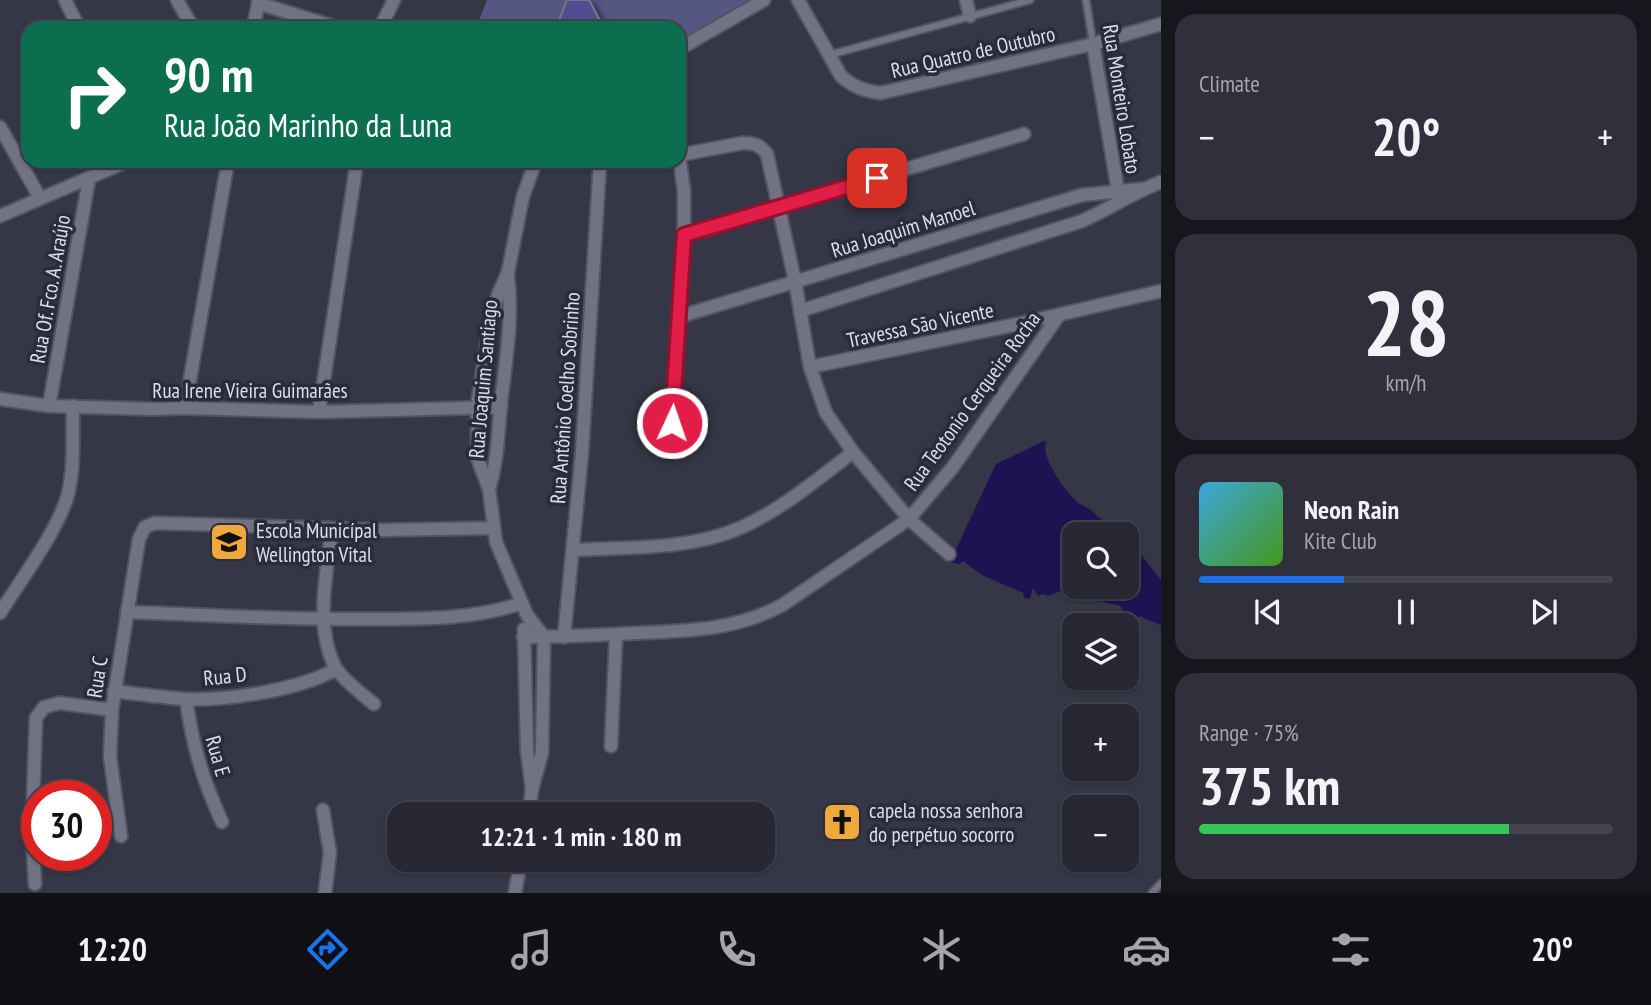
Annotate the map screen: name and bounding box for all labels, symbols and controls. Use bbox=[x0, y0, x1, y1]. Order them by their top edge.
street label: Rua Quatro de Outubro bbox=[888, 20, 1058, 84]
street label: Rua Monteiro Lobato bbox=[1097, 22, 1147, 176]
text: 90 m bbox=[164, 42, 253, 106]
icon: right bbox=[49, 49, 140, 140]
text: Climate bbox=[1199, 69, 1260, 98]
text: 20° bbox=[1372, 103, 1440, 170]
text: Rua João Marinho da Luna bbox=[164, 104, 452, 146]
text: − bbox=[1199, 112, 1215, 161]
text: + bbox=[1597, 112, 1613, 161]
pin bbox=[847, 148, 907, 208]
icon: arrive bbox=[858, 159, 896, 197]
street label: Rua Joaquim Manoel bbox=[828, 194, 978, 264]
street label: Rua Of. Fco. A. Araújo bbox=[24, 213, 76, 365]
text: 28 bbox=[1363, 263, 1450, 381]
street label: Rua Antônio Coelho Sobrinho bbox=[544, 291, 586, 505]
street label: Travessa São Vicente bbox=[844, 296, 996, 354]
street label: Rua Joaquim Santiago bbox=[463, 299, 503, 459]
street label: Rua Teotonio Cerqueira Rocha bbox=[898, 306, 1046, 496]
text: km/h bbox=[1386, 368, 1426, 397]
street label: Rua Irene Vieira Guimarães bbox=[152, 377, 348, 404]
position arrow bbox=[635, 386, 709, 460]
text: Neon Rain bbox=[1304, 493, 1399, 526]
place label: Escola Municípal Wellington Vital bbox=[256, 517, 377, 568]
school or university icon: Escola Municípal Wellington Vital bbox=[208, 521, 250, 563]
map controls bbox=[1062, 522, 1139, 872]
button: search bbox=[1062, 522, 1139, 599]
text: Kite Club bbox=[1304, 526, 1377, 555]
icon: previous bbox=[1249, 593, 1287, 631]
icon: pause bbox=[1387, 593, 1425, 631]
icon: next bbox=[1525, 593, 1563, 631]
button: layers bbox=[1062, 613, 1139, 690]
street label: Rua C bbox=[80, 654, 114, 700]
street label: Rua D bbox=[202, 660, 248, 692]
button: + bbox=[1062, 704, 1139, 781]
text: Range · 75% bbox=[1199, 718, 1299, 747]
street label: Rua E bbox=[199, 733, 237, 779]
text: 375 km bbox=[1199, 752, 1340, 819]
speed limit sign: 30 bbox=[21, 780, 112, 871]
button: − bbox=[1062, 795, 1139, 872]
place label: capela nossa senhora do perpétuo socorro bbox=[869, 797, 1023, 848]
church icon: capela nossa senhora do perpétuo socorro bbox=[821, 801, 863, 843]
text: 12:21 · 1 min · 180 m bbox=[481, 820, 681, 853]
icon: directions bbox=[303, 925, 352, 974]
icon: music bbox=[507, 925, 556, 974]
icon: phone bbox=[712, 925, 761, 974]
icon: climate bbox=[917, 925, 966, 974]
icon: car bbox=[1122, 925, 1171, 974]
icon: filters bbox=[1326, 925, 1375, 974]
text: 12:20 bbox=[78, 928, 147, 970]
text: 20° bbox=[1531, 928, 1573, 970]

